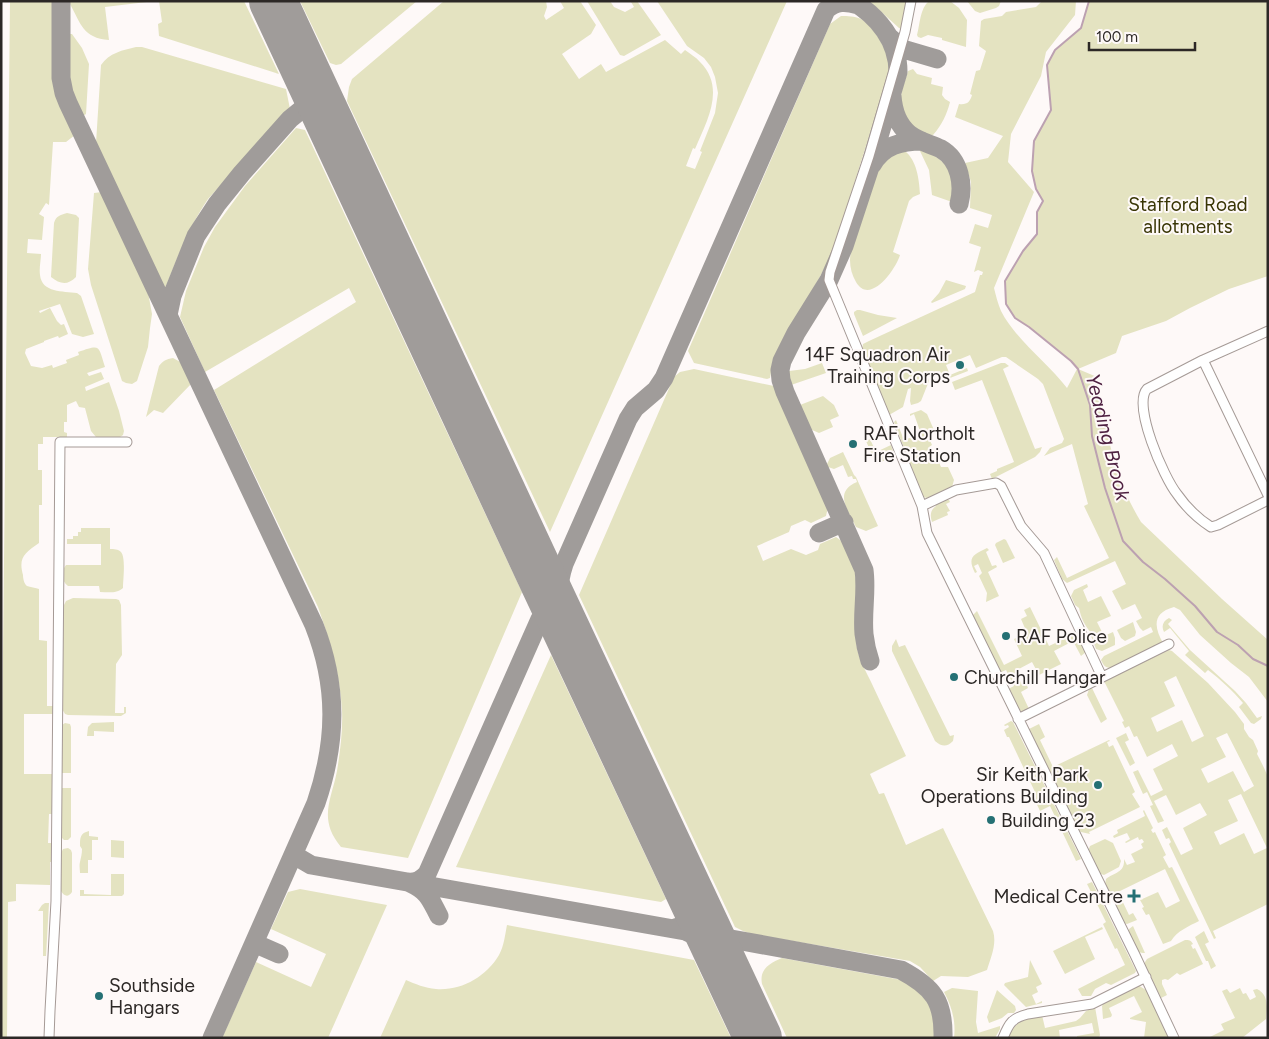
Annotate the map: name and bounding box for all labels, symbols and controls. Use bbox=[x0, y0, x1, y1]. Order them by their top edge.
scale bar bbox=[1089, 20, 1195, 52]
text: 100 m bbox=[1096, 28, 1138, 46]
park label: Stafford Road allotments bbox=[1128, 193, 1248, 238]
place label: 14F Squadron Air Training Corps bbox=[805, 343, 951, 388]
marker: 14F Squadron Air Training Corps bbox=[954, 359, 966, 371]
water label: Yeading Brook bbox=[1081, 371, 1136, 504]
place label: RAF Northolt Fire Station bbox=[863, 422, 975, 467]
marker: RAF Northolt Fire Station bbox=[847, 438, 859, 450]
place label: RAF Police bbox=[1016, 625, 1107, 648]
marker: RAF Police bbox=[1000, 630, 1012, 642]
place label: Churchill Hangar bbox=[964, 666, 1106, 689]
marker: Churchill Hangar bbox=[948, 671, 960, 683]
place label: Sir Keith Park Operations Building bbox=[921, 763, 1089, 808]
marker: Sir Keith Park Operations Building bbox=[1092, 779, 1104, 791]
place label: Building 23 bbox=[1001, 809, 1095, 832]
marker: Building 23 bbox=[985, 814, 997, 826]
place label: Medical Centre bbox=[994, 885, 1123, 908]
marker: Medical Centre bbox=[1127, 889, 1141, 903]
place label: Southside Hangars bbox=[109, 974, 195, 1019]
marker: Southside Hangars bbox=[93, 990, 105, 1002]

